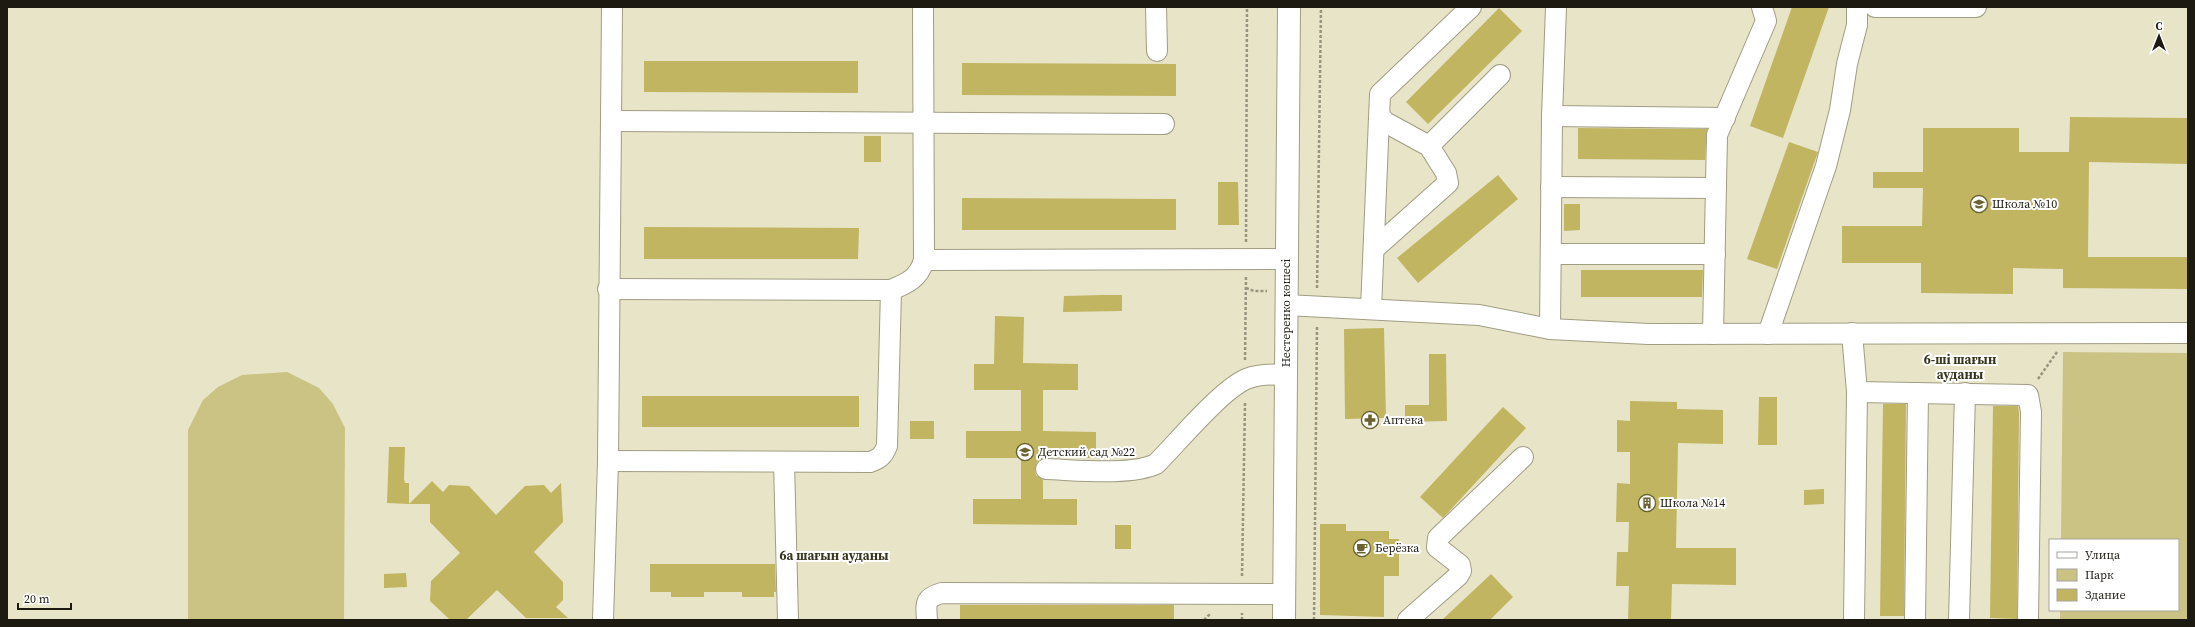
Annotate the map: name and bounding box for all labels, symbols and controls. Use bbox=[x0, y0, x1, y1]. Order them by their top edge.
north arrow bbox=[2139, 16, 2179, 56]
text: С bbox=[2156, 19, 2163, 34]
school or university icon: Школа №10 bbox=[1969, 194, 1989, 214]
place label: Школа №10 bbox=[1992, 196, 2057, 212]
street label: Нестеренко көшесі bbox=[1278, 258, 1294, 367]
district label: 6-ші шағын ауданы bbox=[1924, 351, 1997, 383]
pharmacy icon: Аптека bbox=[1360, 410, 1380, 430]
place label: Аптека bbox=[1383, 412, 1424, 428]
school or university icon: Детский сад №22 bbox=[1015, 442, 1035, 462]
place label: Детский сад №22 bbox=[1038, 444, 1135, 460]
building icon: Школа №14 bbox=[1637, 493, 1657, 513]
place label: Школа №14 bbox=[1660, 495, 1725, 511]
cafe icon: Берёзка bbox=[1352, 538, 1372, 558]
legend bbox=[2049, 539, 2179, 611]
place label: Берёзка bbox=[1375, 540, 1420, 556]
district label: 6а шағын ауданы bbox=[779, 547, 889, 564]
text: Улица bbox=[2085, 547, 2121, 563]
text: Парк bbox=[2085, 567, 2114, 583]
scale bar bbox=[18, 585, 71, 611]
text: Здание bbox=[2085, 587, 2126, 603]
text: 20 m bbox=[24, 591, 50, 607]

